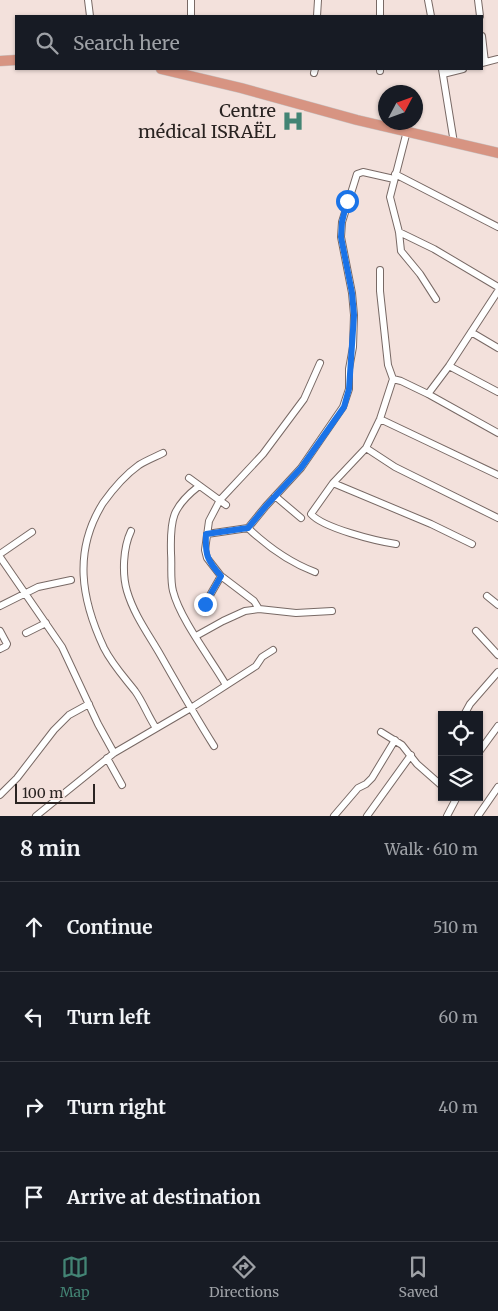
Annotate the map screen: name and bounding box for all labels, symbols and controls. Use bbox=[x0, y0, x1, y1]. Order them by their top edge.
search box bbox=[15, 15, 483, 70]
icon: search bbox=[33, 29, 61, 57]
text: Search here bbox=[73, 31, 180, 55]
north arrow bbox=[378, 85, 423, 130]
place label: Centre médical ISRAËL bbox=[138, 99, 276, 143]
hospital icon: Centre médical ISRAËL bbox=[280, 108, 306, 134]
route start bbox=[336, 190, 359, 213]
route end bbox=[194, 593, 217, 616]
map controls bbox=[438, 711, 483, 801]
button: locate bbox=[438, 711, 483, 756]
button: layers bbox=[438, 756, 483, 801]
scale bar bbox=[15, 781, 95, 804]
text: 100 m bbox=[22, 784, 63, 802]
text: 8 min bbox=[20, 835, 81, 862]
text: Walk · 610 m bbox=[384, 839, 478, 859]
icon: ahead bbox=[20, 913, 48, 941]
text: Continue bbox=[67, 915, 153, 939]
text: 510 m bbox=[433, 917, 478, 937]
icon: left bbox=[20, 1003, 48, 1031]
text: Turn left bbox=[67, 1005, 151, 1029]
text: 60 m bbox=[438, 1007, 478, 1027]
icon: right bbox=[20, 1093, 48, 1121]
text: Turn right bbox=[67, 1095, 166, 1119]
text: 40 m bbox=[438, 1097, 478, 1117]
icon: arrive bbox=[20, 1183, 48, 1211]
text: Arrive at destination bbox=[67, 1185, 261, 1209]
tab: Map bbox=[60, 1253, 90, 1301]
tab: Directions bbox=[209, 1253, 279, 1301]
tab: Saved bbox=[399, 1253, 438, 1301]

